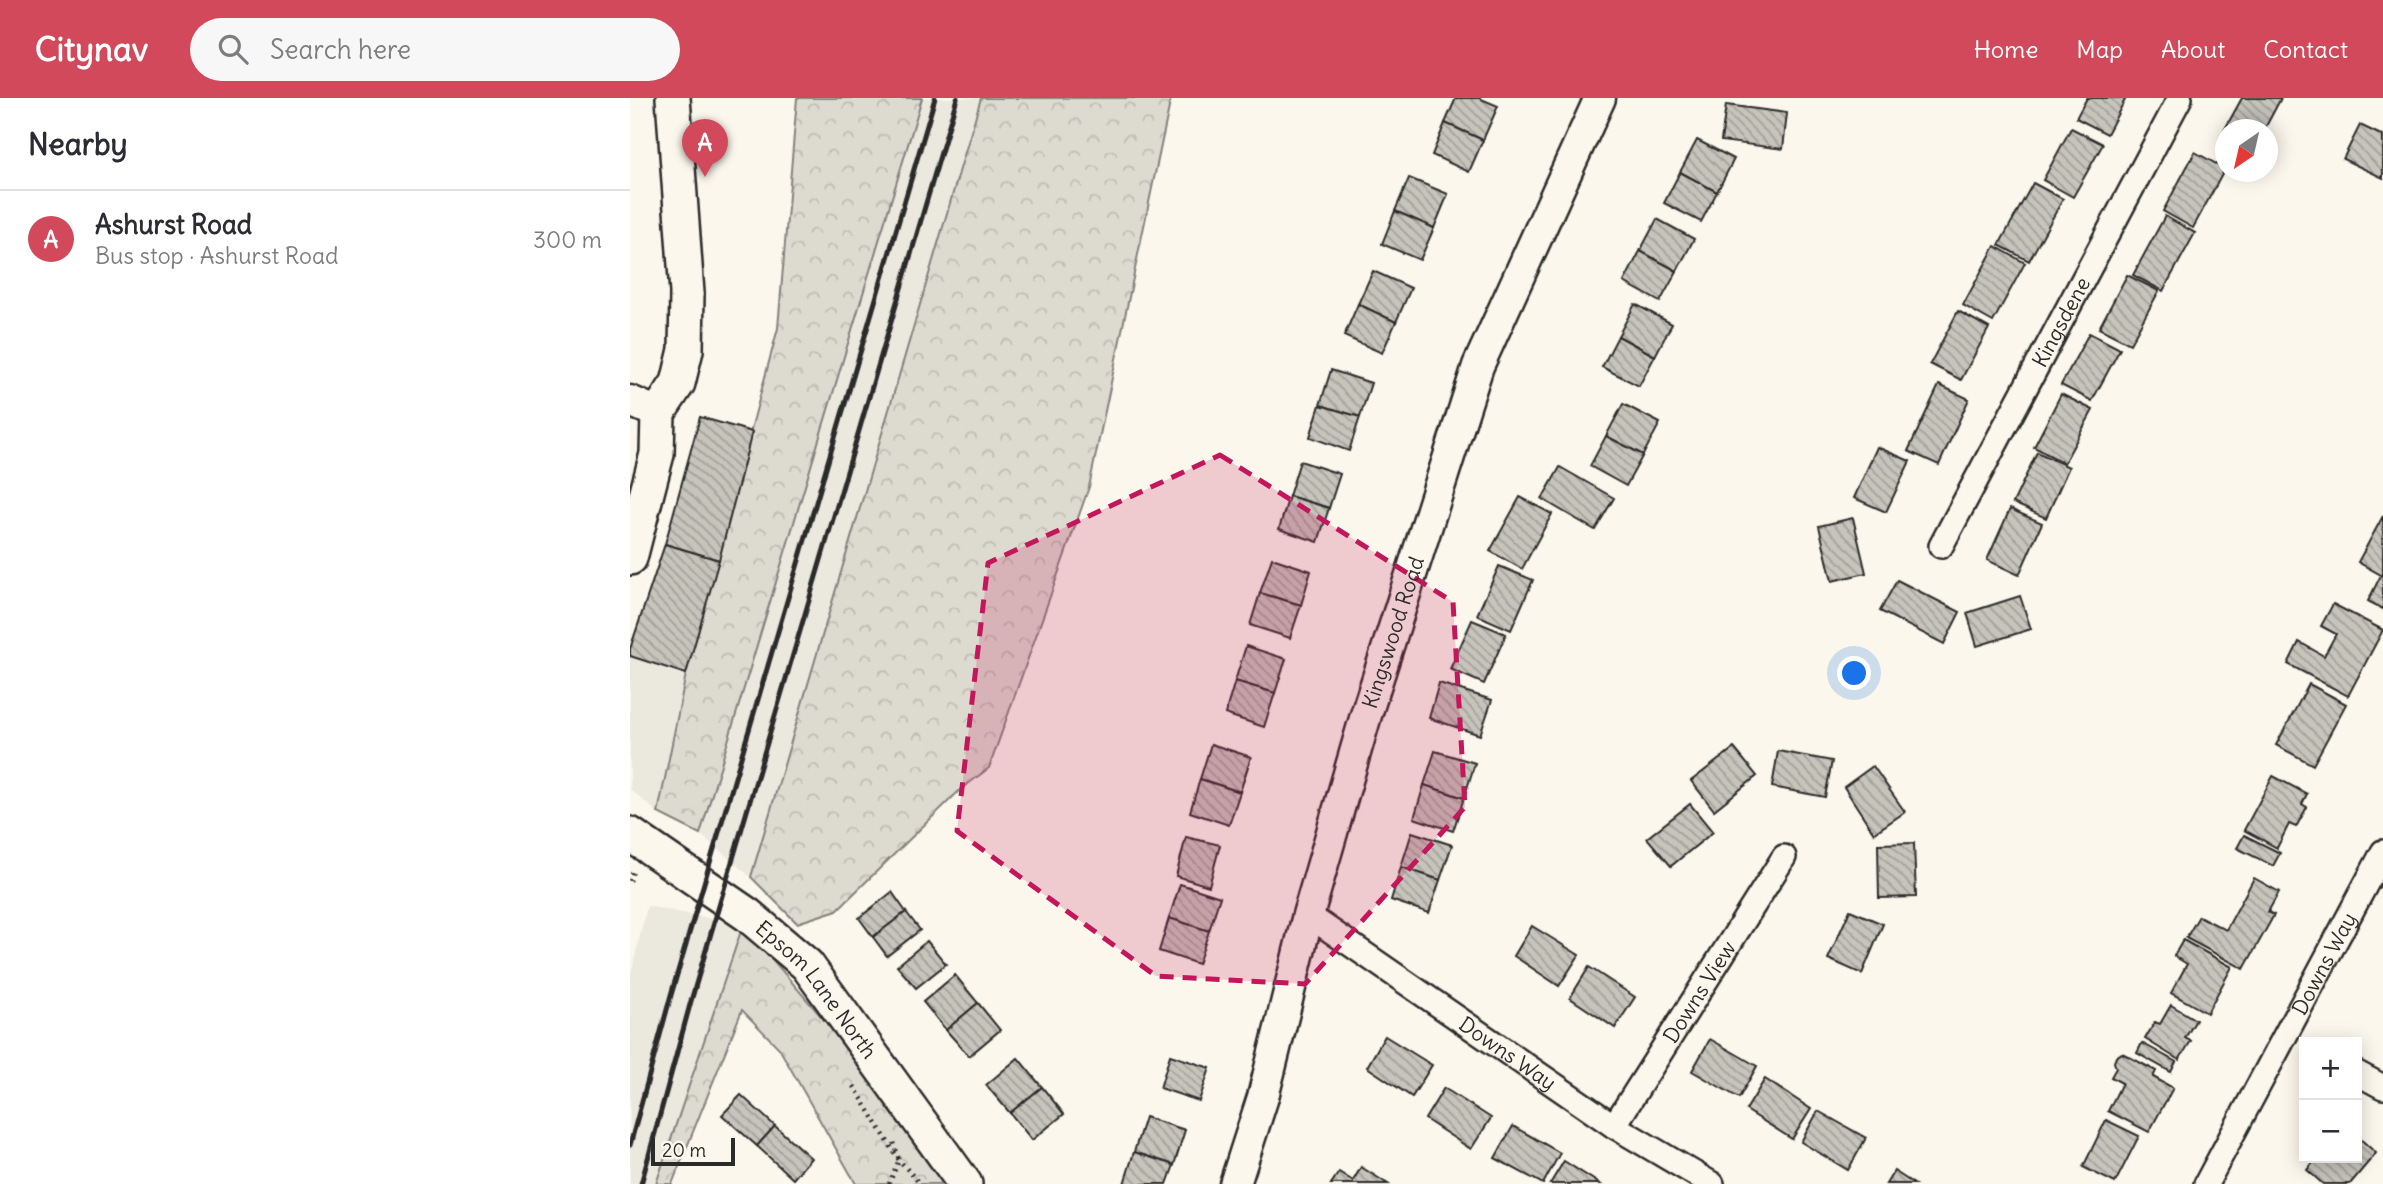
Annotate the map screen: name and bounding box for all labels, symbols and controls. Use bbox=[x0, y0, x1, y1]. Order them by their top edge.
search box bbox=[190, 18, 680, 81]
text: Citynav bbox=[35, 28, 148, 70]
icon: search bbox=[214, 30, 252, 68]
text: Search here bbox=[270, 33, 411, 66]
text: Home bbox=[1974, 34, 2038, 64]
text: Map bbox=[2076, 34, 2123, 64]
text: About bbox=[2161, 34, 2225, 64]
text: Contact bbox=[2263, 34, 2348, 64]
pin: A bbox=[682, 119, 728, 177]
north arrow bbox=[2215, 119, 2278, 182]
text: Nearby bbox=[28, 125, 128, 163]
text: Ashurst Road bbox=[95, 208, 252, 241]
text: A bbox=[44, 225, 58, 254]
text: 300 m bbox=[533, 225, 602, 254]
text: Bus stop · Ashurst Road bbox=[95, 241, 339, 270]
street label: Kingsdene bbox=[2026, 272, 2096, 372]
street label: Kingswood Road bbox=[1356, 553, 1430, 712]
your location bbox=[1837, 656, 1871, 690]
street label: Downs Way bbox=[2285, 908, 2362, 1019]
street label: Epsom Lane North bbox=[750, 914, 883, 1064]
street label: Downs View bbox=[1657, 936, 1741, 1048]
street label: Downs Way bbox=[1454, 1010, 1562, 1096]
map controls bbox=[2299, 1037, 2362, 1163]
button: + bbox=[2299, 1037, 2362, 1100]
button: − bbox=[2299, 1100, 2362, 1163]
scale bar bbox=[651, 1135, 735, 1167]
text: 20 m bbox=[662, 1138, 706, 1162]

